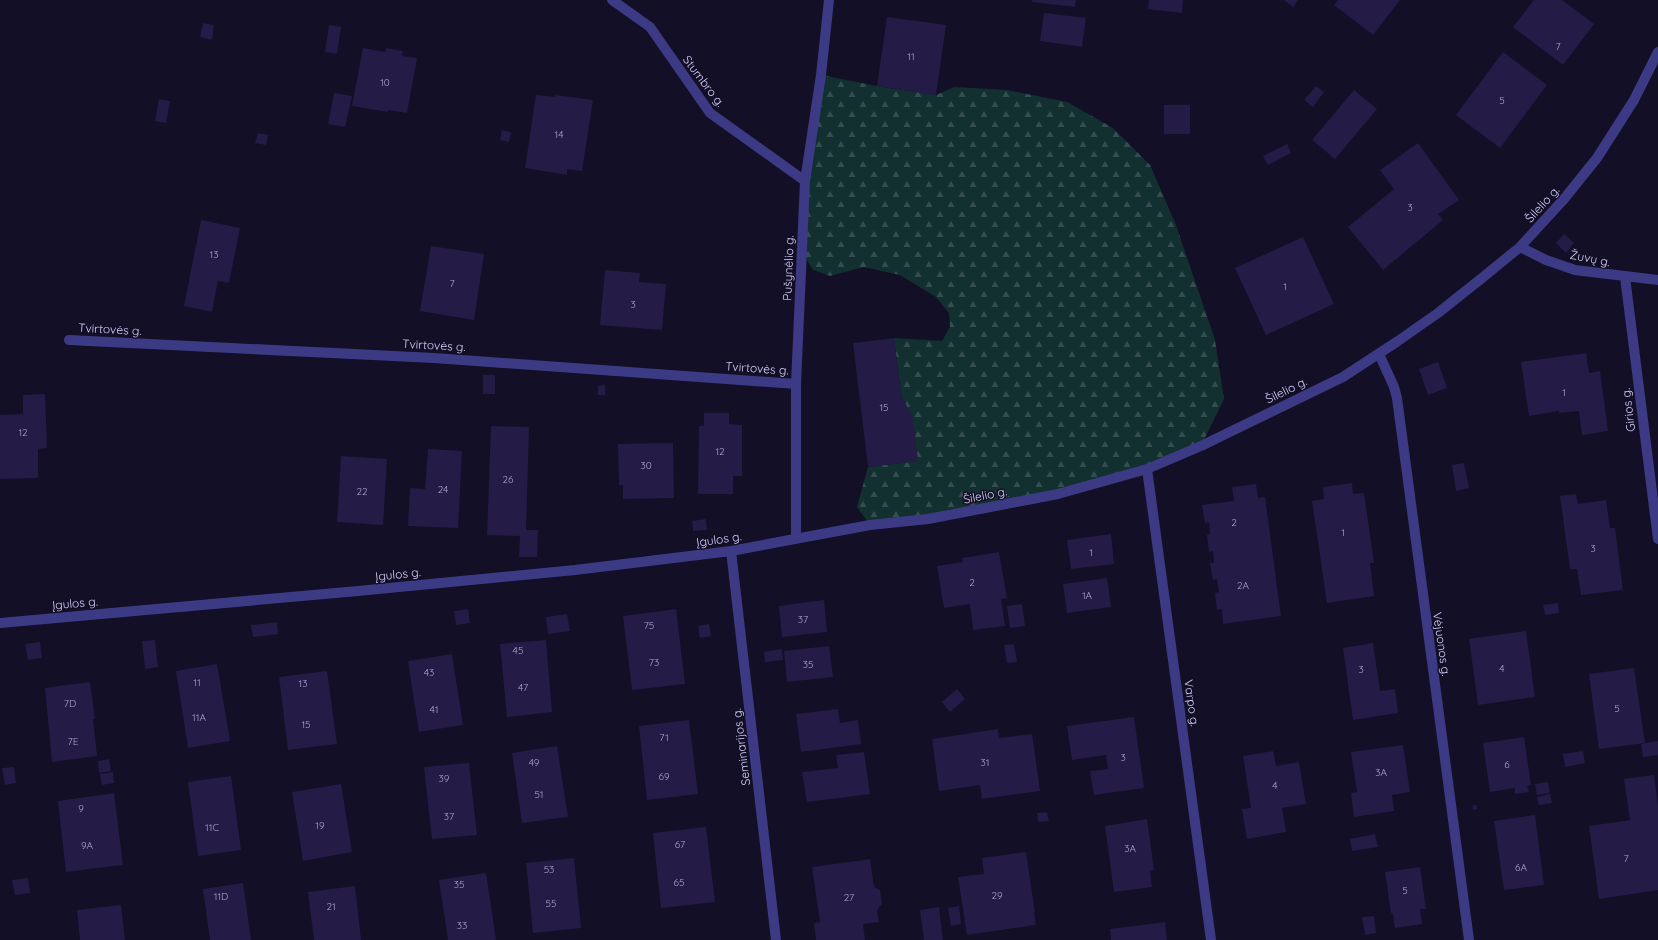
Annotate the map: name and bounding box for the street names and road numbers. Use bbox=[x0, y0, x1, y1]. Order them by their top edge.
street label: Stumbro g. bbox=[680, 52, 728, 110]
street label: Šilelio g. bbox=[1522, 183, 1562, 225]
street label: Pušynėlio g. bbox=[779, 235, 797, 301]
street label: Žuvų g. bbox=[1569, 247, 1611, 269]
street label: Tvirtovės g. bbox=[78, 320, 142, 338]
street label: Tvirtovės g. bbox=[402, 336, 466, 354]
street label: Tvirtovės g. bbox=[725, 358, 789, 378]
street label: Šilelio g. bbox=[1263, 374, 1309, 406]
street label: Girios g. bbox=[1618, 387, 1638, 433]
street label: Šilelio g. bbox=[962, 483, 1008, 507]
street label: Įgulos g. bbox=[695, 528, 743, 550]
street label: Įgulos g. bbox=[375, 564, 421, 584]
street label: Įgulos g. bbox=[52, 594, 98, 612]
street label: Vėjuonos g. bbox=[1430, 611, 1454, 677]
street label: Varpo g. bbox=[1181, 679, 1203, 727]
street label: Seminarijos g. bbox=[729, 708, 753, 786]

